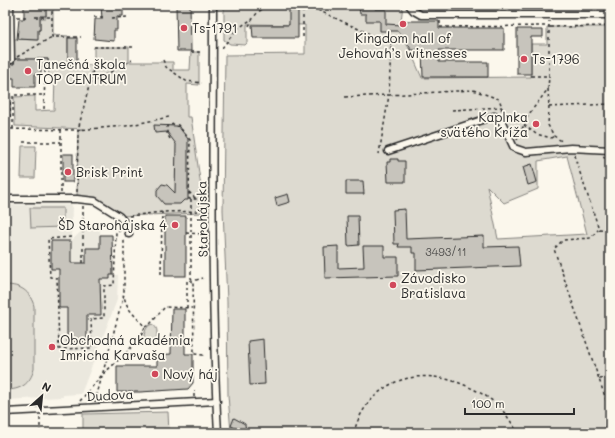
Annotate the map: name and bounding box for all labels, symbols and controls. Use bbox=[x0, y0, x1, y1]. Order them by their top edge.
place label: Ts-1791 bbox=[192, 19, 238, 36]
marker: Kingdom hall of Jehovah’s witnesses bbox=[398, 19, 408, 29]
marker: Ts-1791 bbox=[179, 23, 189, 33]
place label: Kingdom hall of Jehovah’s witnesses bbox=[339, 29, 467, 61]
place label: Ts-1796 bbox=[532, 50, 580, 67]
marker: Ts-1796 bbox=[519, 54, 529, 64]
place label: Tanečná škola TOP CENTRUM bbox=[36, 55, 127, 87]
marker: Tanečná škola TOP CENTRUM bbox=[23, 66, 33, 76]
place label: Kaplnka svätého Kríža bbox=[440, 108, 528, 140]
marker: Kaplnka svätého Kríža bbox=[531, 119, 541, 129]
place label: Brisk Print bbox=[76, 163, 144, 180]
marker: Brisk Print bbox=[63, 167, 73, 177]
street label: Starohájska bbox=[192, 181, 211, 257]
place label: ŠD Starohájska 4 bbox=[58, 216, 167, 233]
marker: ŠD Starohájska 4 bbox=[170, 220, 180, 230]
house number: 3493/11 bbox=[425, 244, 467, 259]
place label: Závodisko Bratislava bbox=[401, 269, 466, 301]
marker: Závodisko Bratislava bbox=[388, 280, 398, 290]
place label: Obchodná akadémia Imricha Karvaša bbox=[60, 331, 191, 363]
marker: Obchodná akadémia Imricha Karvaša bbox=[47, 342, 57, 352]
place label: Nový háj bbox=[163, 365, 218, 382]
marker: Nový háj bbox=[150, 369, 160, 379]
north arrow bbox=[22, 376, 62, 416]
text: N bbox=[40, 378, 54, 395]
street label: Dudova bbox=[86, 385, 134, 404]
scale bar bbox=[465, 390, 574, 416]
text: 100 m bbox=[471, 395, 505, 411]

